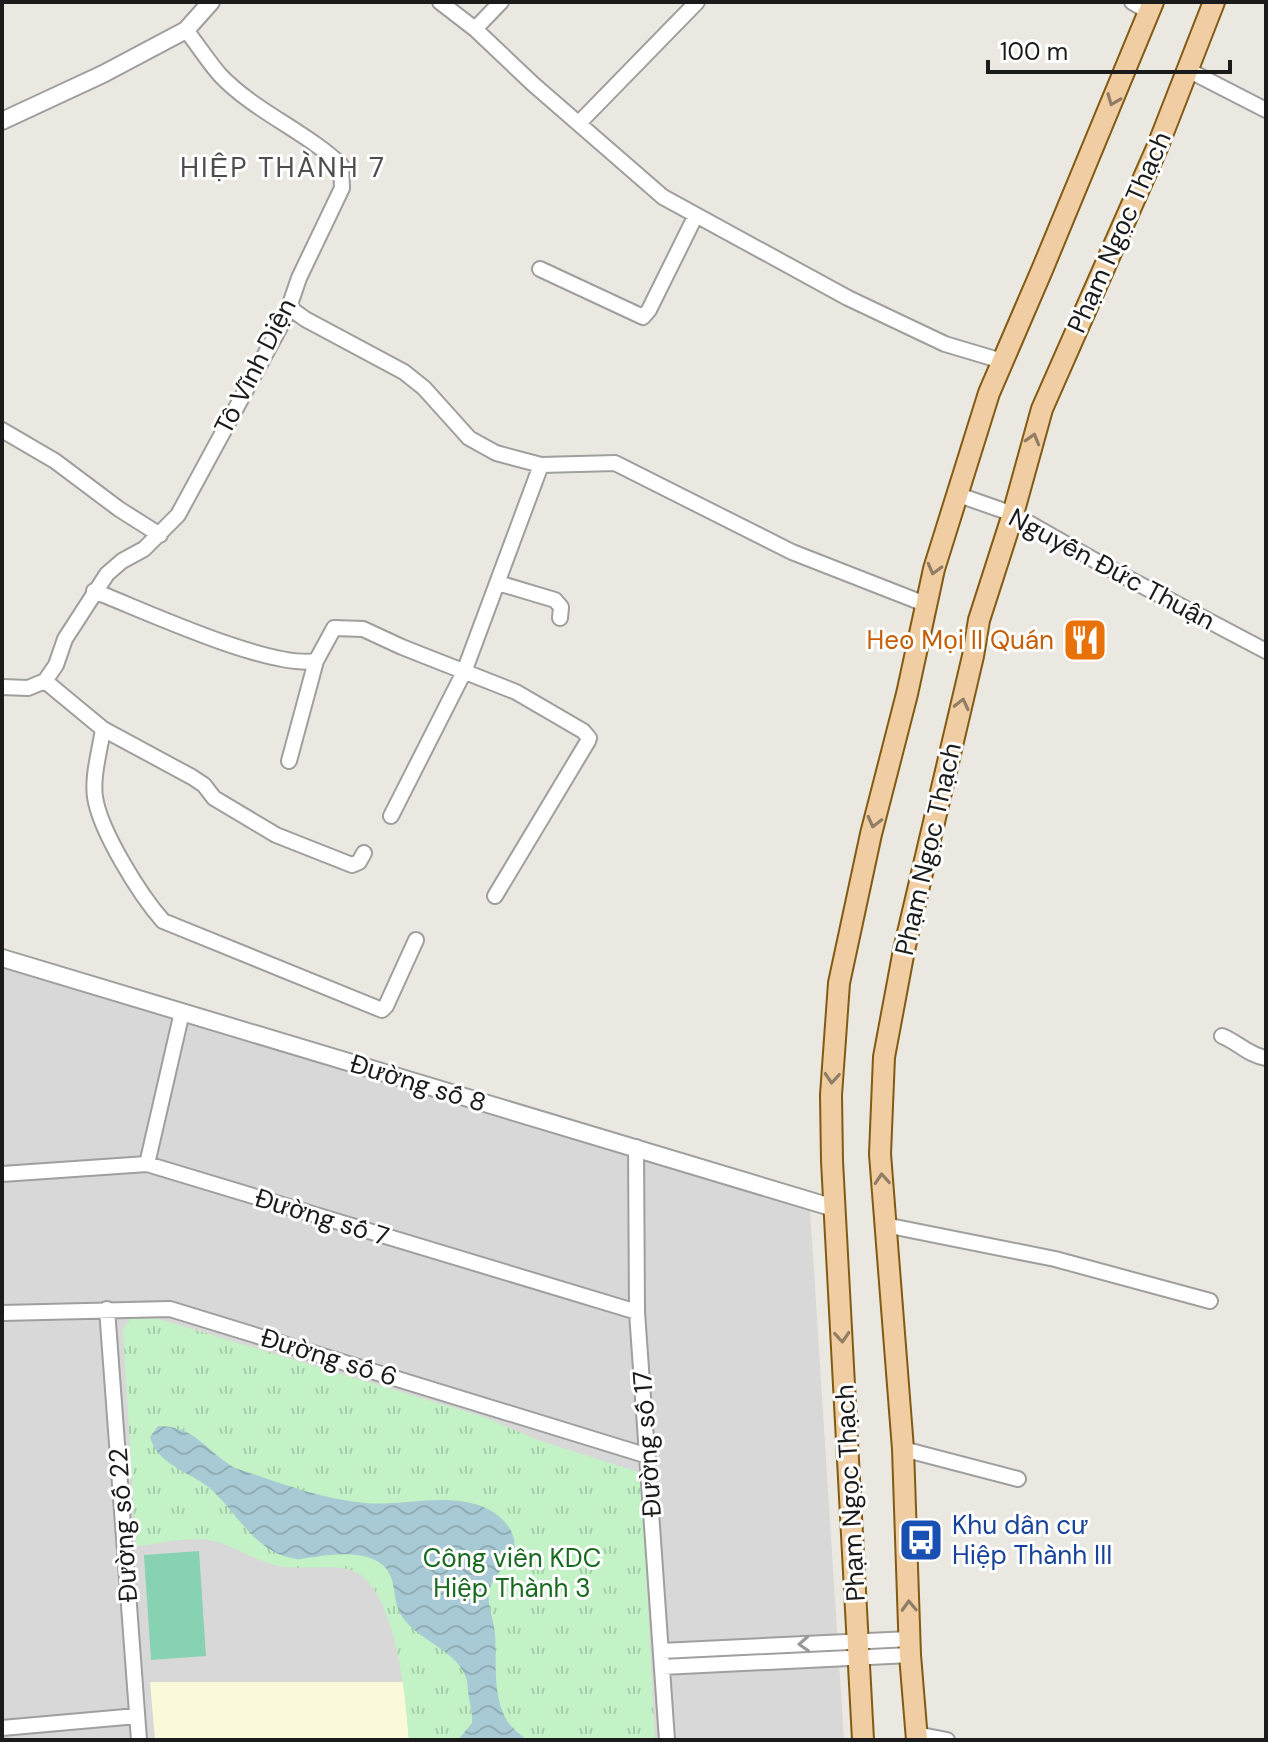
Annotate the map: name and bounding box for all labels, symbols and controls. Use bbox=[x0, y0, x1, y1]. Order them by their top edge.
scale bar bbox=[988, 24, 1230, 74]
text: 100 m bbox=[1000, 36, 1068, 67]
one-way arrow bbox=[1106, 92, 1123, 106]
street label: Phạm Ngọc Thạch bbox=[1059, 126, 1179, 338]
district label: HIỆP THÀNH 7 bbox=[180, 149, 386, 186]
street label: Tô Vĩnh Diện bbox=[206, 292, 304, 440]
one-way arrow bbox=[1024, 432, 1040, 446]
street label: Nguyễn Đức Thuận bbox=[1003, 500, 1221, 638]
one-way arrow bbox=[927, 562, 944, 575]
restaurant icon: Heo Mọi II Quán bbox=[1061, 616, 1109, 664]
place label: Heo Mọi II Quán bbox=[867, 623, 1054, 657]
one-way arrow bbox=[953, 698, 970, 711]
street label: Phạm Ngọc Thạch bbox=[887, 739, 969, 959]
one-way arrow bbox=[866, 814, 883, 828]
street label: Đường số 8 bbox=[346, 1046, 490, 1120]
one-way arrow bbox=[824, 1072, 841, 1085]
one-way arrow bbox=[874, 1172, 891, 1185]
street label: Đường số 7 bbox=[251, 1180, 393, 1254]
street label: Đường số 6 bbox=[257, 1320, 401, 1394]
one-way arrow bbox=[833, 1331, 850, 1344]
street label: Đường số 17 bbox=[625, 1370, 669, 1518]
street label: Phạm Ngọc Thạch bbox=[827, 1384, 873, 1602]
street label: Đường số 22 bbox=[101, 1447, 145, 1603]
place label: Khu dân cư Hiệp Thành III bbox=[952, 1508, 1112, 1572]
bus stop icon: Khu dân cư Hiệp Thành III bbox=[897, 1516, 945, 1564]
park label: Công viên KDC Hiệp Thành 3 bbox=[423, 1541, 601, 1605]
one-way arrow bbox=[900, 1599, 917, 1612]
one-way arrow bbox=[797, 1635, 810, 1652]

